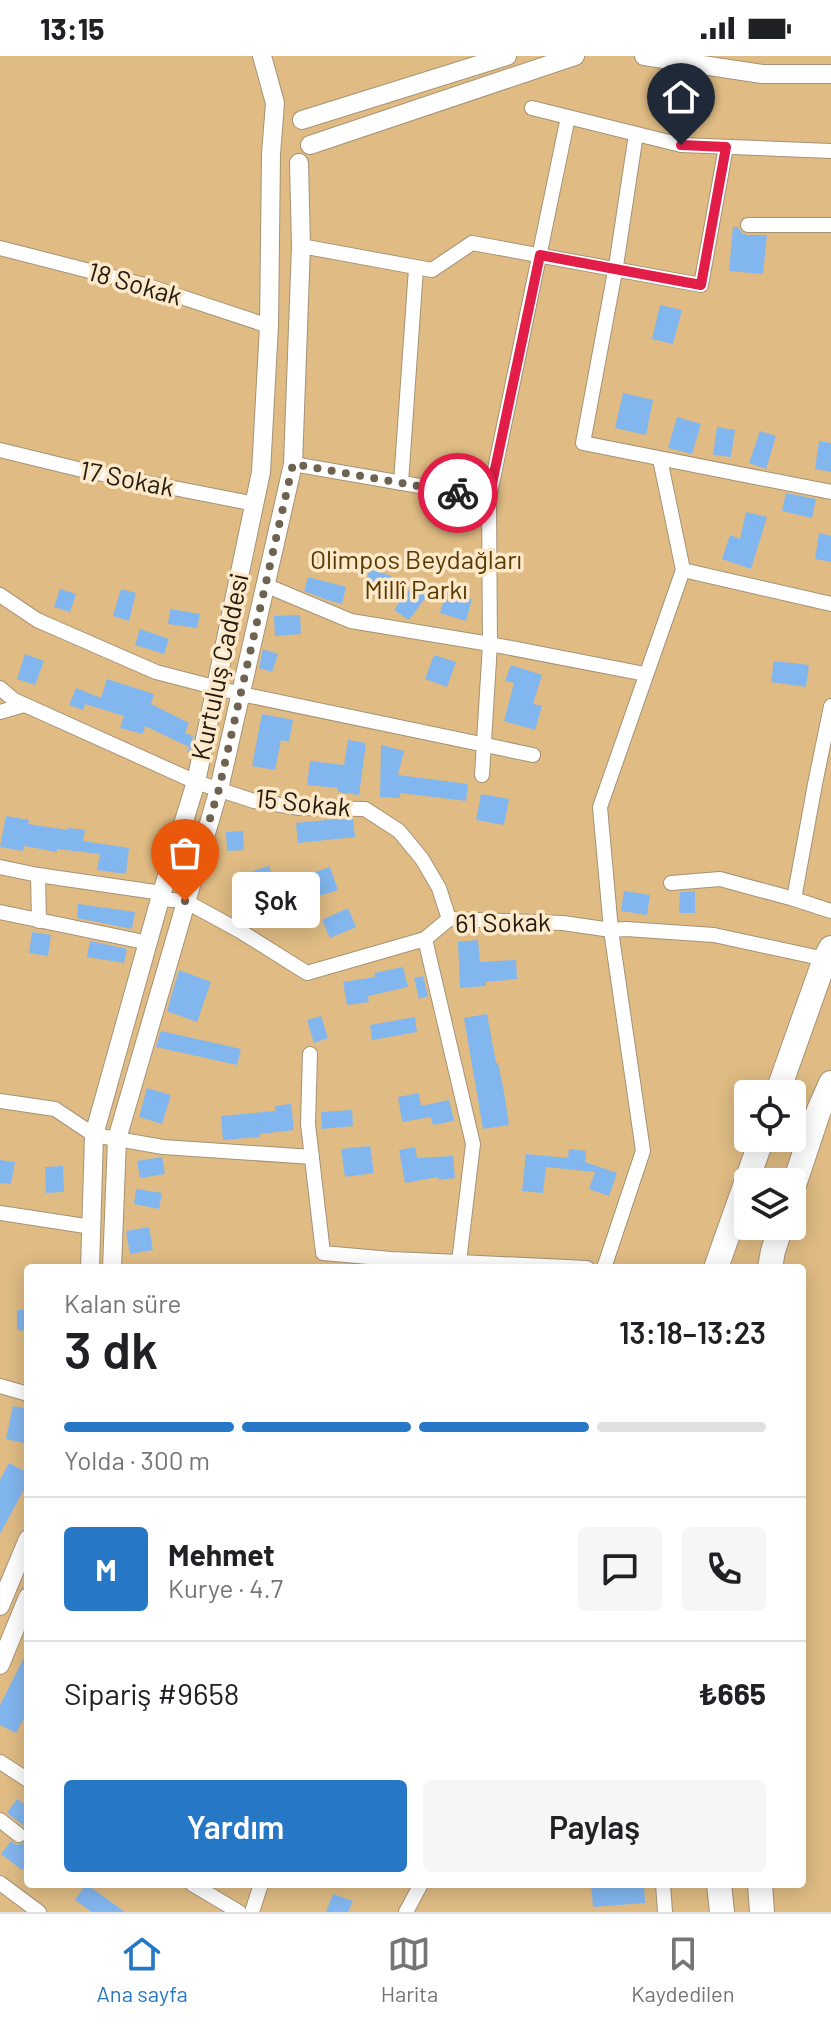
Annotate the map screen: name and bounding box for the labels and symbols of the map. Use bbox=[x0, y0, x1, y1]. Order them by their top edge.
pin bbox=[647, 63, 715, 145]
street label: 18 Sokak bbox=[85, 254, 186, 311]
street label: 17 Sokak bbox=[78, 453, 177, 502]
courier bbox=[418, 453, 498, 533]
park label: Olimpos Beydağları Millî Parkı bbox=[310, 543, 522, 604]
street label: Kurtuluş Caddesi bbox=[184, 571, 253, 763]
street label: 15 Sokak bbox=[254, 781, 353, 822]
pin bbox=[151, 819, 219, 901]
callout: Şok bbox=[233, 873, 321, 929]
street label: 61 Sokak bbox=[455, 905, 551, 938]

